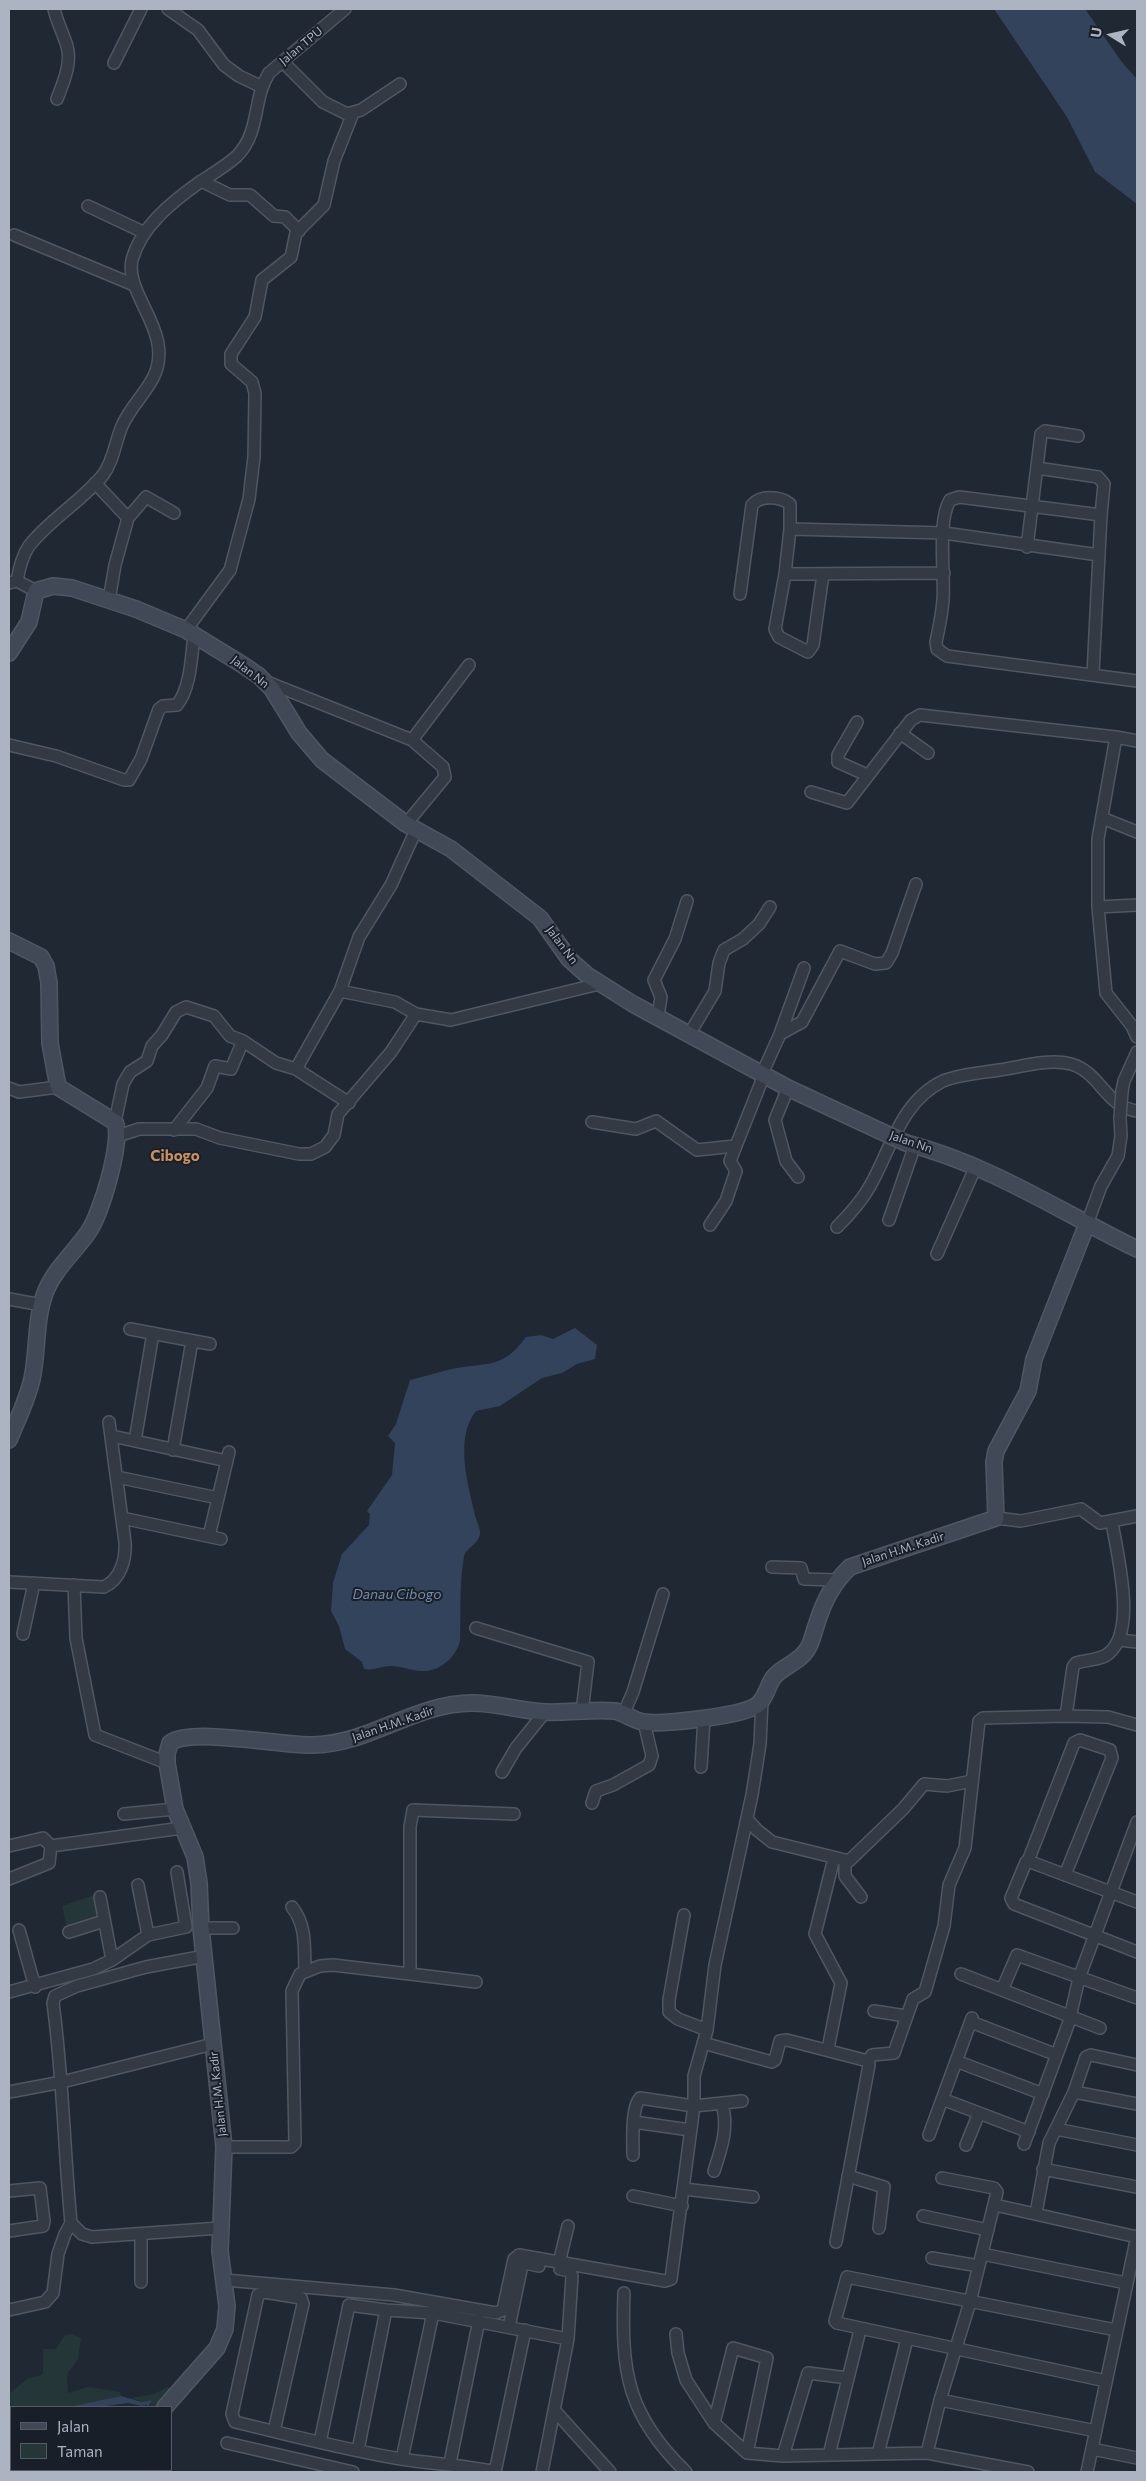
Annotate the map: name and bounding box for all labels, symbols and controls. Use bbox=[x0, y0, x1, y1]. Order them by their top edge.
north arrow bbox=[1086, 10, 1136, 60]
street label: Jalan TPU bbox=[276, 24, 326, 68]
text: U bbox=[1086, 26, 1105, 39]
street label: Jalan Nn bbox=[228, 653, 272, 691]
street label: Jalan Nn bbox=[543, 923, 581, 967]
street label: Jalan Nn bbox=[888, 1128, 934, 1156]
district label: Cibogo bbox=[150, 1147, 200, 1165]
street label: Jalan H.M. Kadir bbox=[860, 1529, 946, 1569]
water label: Danau Cibogo bbox=[352, 1586, 442, 1602]
street label: Jalan H.M. Kadir bbox=[350, 1703, 436, 1745]
street label: Jalan H.M. Kadir bbox=[206, 2051, 230, 2137]
legend bbox=[10, 2406, 172, 2471]
text: Jalan bbox=[57, 2417, 89, 2435]
text: Taman bbox=[57, 2442, 103, 2460]

